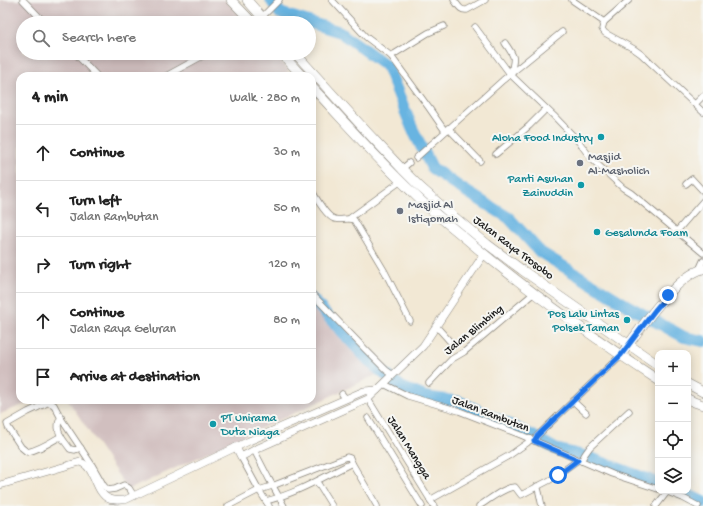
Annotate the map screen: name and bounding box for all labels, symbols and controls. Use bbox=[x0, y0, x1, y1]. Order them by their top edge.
search box bbox=[16, 16, 316, 60]
icon: search bbox=[30, 27, 52, 49]
text: Search here bbox=[62, 29, 136, 47]
text: 4 min bbox=[32, 88, 68, 108]
text: Walk · 280 m bbox=[230, 91, 300, 106]
place label: Aloha Food Industry bbox=[492, 132, 593, 146]
marker: Aloha Food Industry bbox=[596, 132, 606, 142]
icon: ahead bbox=[32, 142, 54, 164]
text: Continue bbox=[70, 144, 124, 162]
text: 30 m bbox=[274, 145, 300, 160]
place label: Masjid Al-Masholich bbox=[588, 151, 650, 179]
marker: Masjid Al-Masholich bbox=[575, 158, 585, 168]
place label: Panti Asuhan Zainuddin bbox=[507, 173, 573, 201]
marker: Panti Asuhan Zainuddin bbox=[576, 180, 586, 190]
text: Turn left bbox=[70, 192, 121, 210]
icon: left bbox=[32, 198, 54, 220]
place label: Masjid Al Istiqomah bbox=[408, 199, 458, 227]
text: 50 m bbox=[273, 201, 300, 216]
marker: Masjid Al Istiqomah bbox=[395, 206, 405, 216]
text: Jalan Rambutan bbox=[70, 210, 158, 225]
street label: Jalan Raya Trosobo bbox=[470, 214, 556, 284]
marker: Gesalunda Foam bbox=[592, 227, 602, 237]
place label: Gesalunda Foam bbox=[605, 227, 688, 241]
icon: right bbox=[32, 254, 54, 276]
text: Turn right bbox=[70, 256, 130, 274]
text: 120 m bbox=[269, 257, 300, 272]
route end bbox=[659, 286, 677, 304]
street label: Jalan Blimbing bbox=[442, 302, 507, 359]
text: Continue bbox=[70, 304, 124, 322]
place label: Pos Lalu Lintas Polsek Taman bbox=[547, 308, 620, 336]
icon: ahead bbox=[32, 310, 54, 332]
text: 80 m bbox=[273, 313, 300, 328]
marker: Pos Lalu Lintas Polsek Taman bbox=[622, 315, 632, 325]
text: Jalan Raya Geluran bbox=[70, 322, 176, 337]
map controls bbox=[655, 350, 691, 494]
button: + bbox=[655, 350, 691, 386]
icon: arrive bbox=[32, 366, 54, 388]
text: Arrive at destination bbox=[70, 368, 200, 386]
button: − bbox=[655, 386, 691, 422]
street label: Jalan Rambutan bbox=[450, 394, 531, 436]
place label: PT Unirama Duta Niaga bbox=[220, 412, 280, 440]
street label: Jalan Mangga bbox=[383, 414, 433, 483]
marker: PT Unirama Duta Niaga bbox=[208, 419, 218, 429]
button: locate bbox=[655, 422, 691, 458]
button: layers bbox=[655, 458, 691, 494]
route start bbox=[549, 466, 567, 484]

